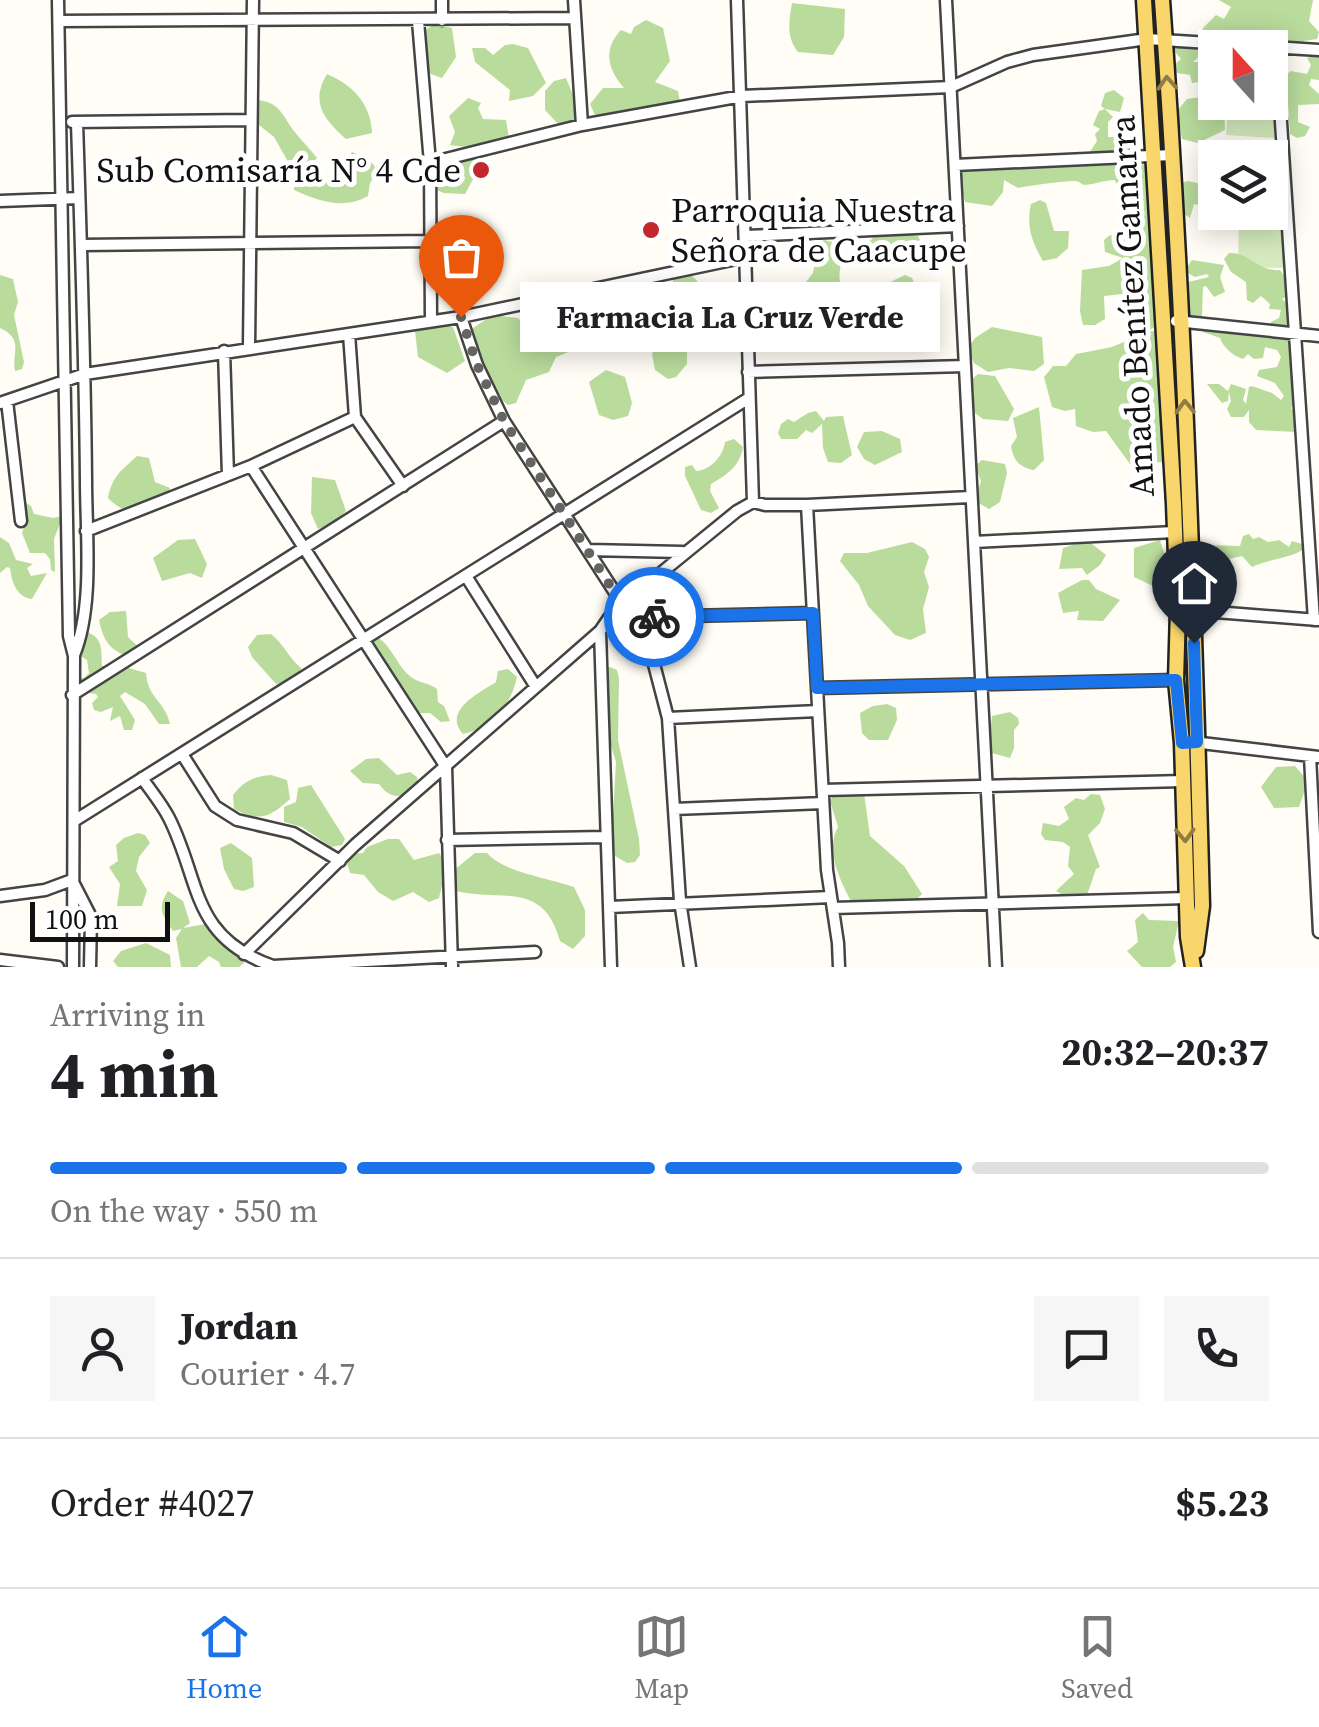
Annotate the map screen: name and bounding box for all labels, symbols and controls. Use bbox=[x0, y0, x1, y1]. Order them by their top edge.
north arrow bbox=[1198, 30, 1288, 120]
map controls bbox=[1198, 30, 1288, 230]
one-way arrow bbox=[1157, 74, 1178, 90]
street label: Amado Benítez Gamarra bbox=[1098, 114, 1166, 498]
button: layers bbox=[1198, 140, 1288, 230]
place label: Sub Comisaría N° 4 Cde bbox=[97, 146, 461, 194]
marker: Sub Comisaría N° 4 Cde bbox=[470, 159, 492, 181]
place label: Parroquia Nuestra Señora de Caacupe bbox=[671, 186, 967, 274]
pin bbox=[419, 215, 504, 318]
marker: Parroquia Nuestra Señora de Caacupe bbox=[640, 219, 662, 241]
icon: bag bbox=[434, 230, 489, 285]
callout: Farmacia La Cruz Verde bbox=[521, 282, 941, 352]
text: Farmacia La Cruz Verde bbox=[556, 295, 904, 339]
one-way arrow bbox=[1175, 399, 1196, 415]
pin bbox=[1152, 541, 1237, 644]
icon: home bbox=[1167, 556, 1222, 611]
courier bbox=[604, 567, 704, 667]
icon: bike bbox=[627, 590, 682, 645]
one-way arrow bbox=[1174, 828, 1195, 844]
scale bar bbox=[30, 897, 170, 941]
text: 100 m bbox=[45, 900, 119, 938]
text: Arriving in bbox=[50, 993, 205, 1037]
text: 20:32–20:37 bbox=[1061, 1026, 1269, 1078]
text: 4 min bbox=[50, 1030, 219, 1119]
text: On the way · 550 m bbox=[50, 1189, 318, 1233]
button: person bbox=[50, 1296, 155, 1401]
button: chat bbox=[1034, 1296, 1139, 1401]
button: phone bbox=[1164, 1296, 1269, 1401]
text: Jordan bbox=[180, 1300, 298, 1352]
text: Courier · 4.7 bbox=[180, 1352, 355, 1396]
text: Order #4027 bbox=[50, 1477, 254, 1529]
text: $5.23 bbox=[1175, 1477, 1269, 1529]
tab: Home bbox=[186, 1609, 262, 1707]
tab: Map bbox=[634, 1609, 689, 1707]
tab: Saved bbox=[1061, 1609, 1133, 1707]

